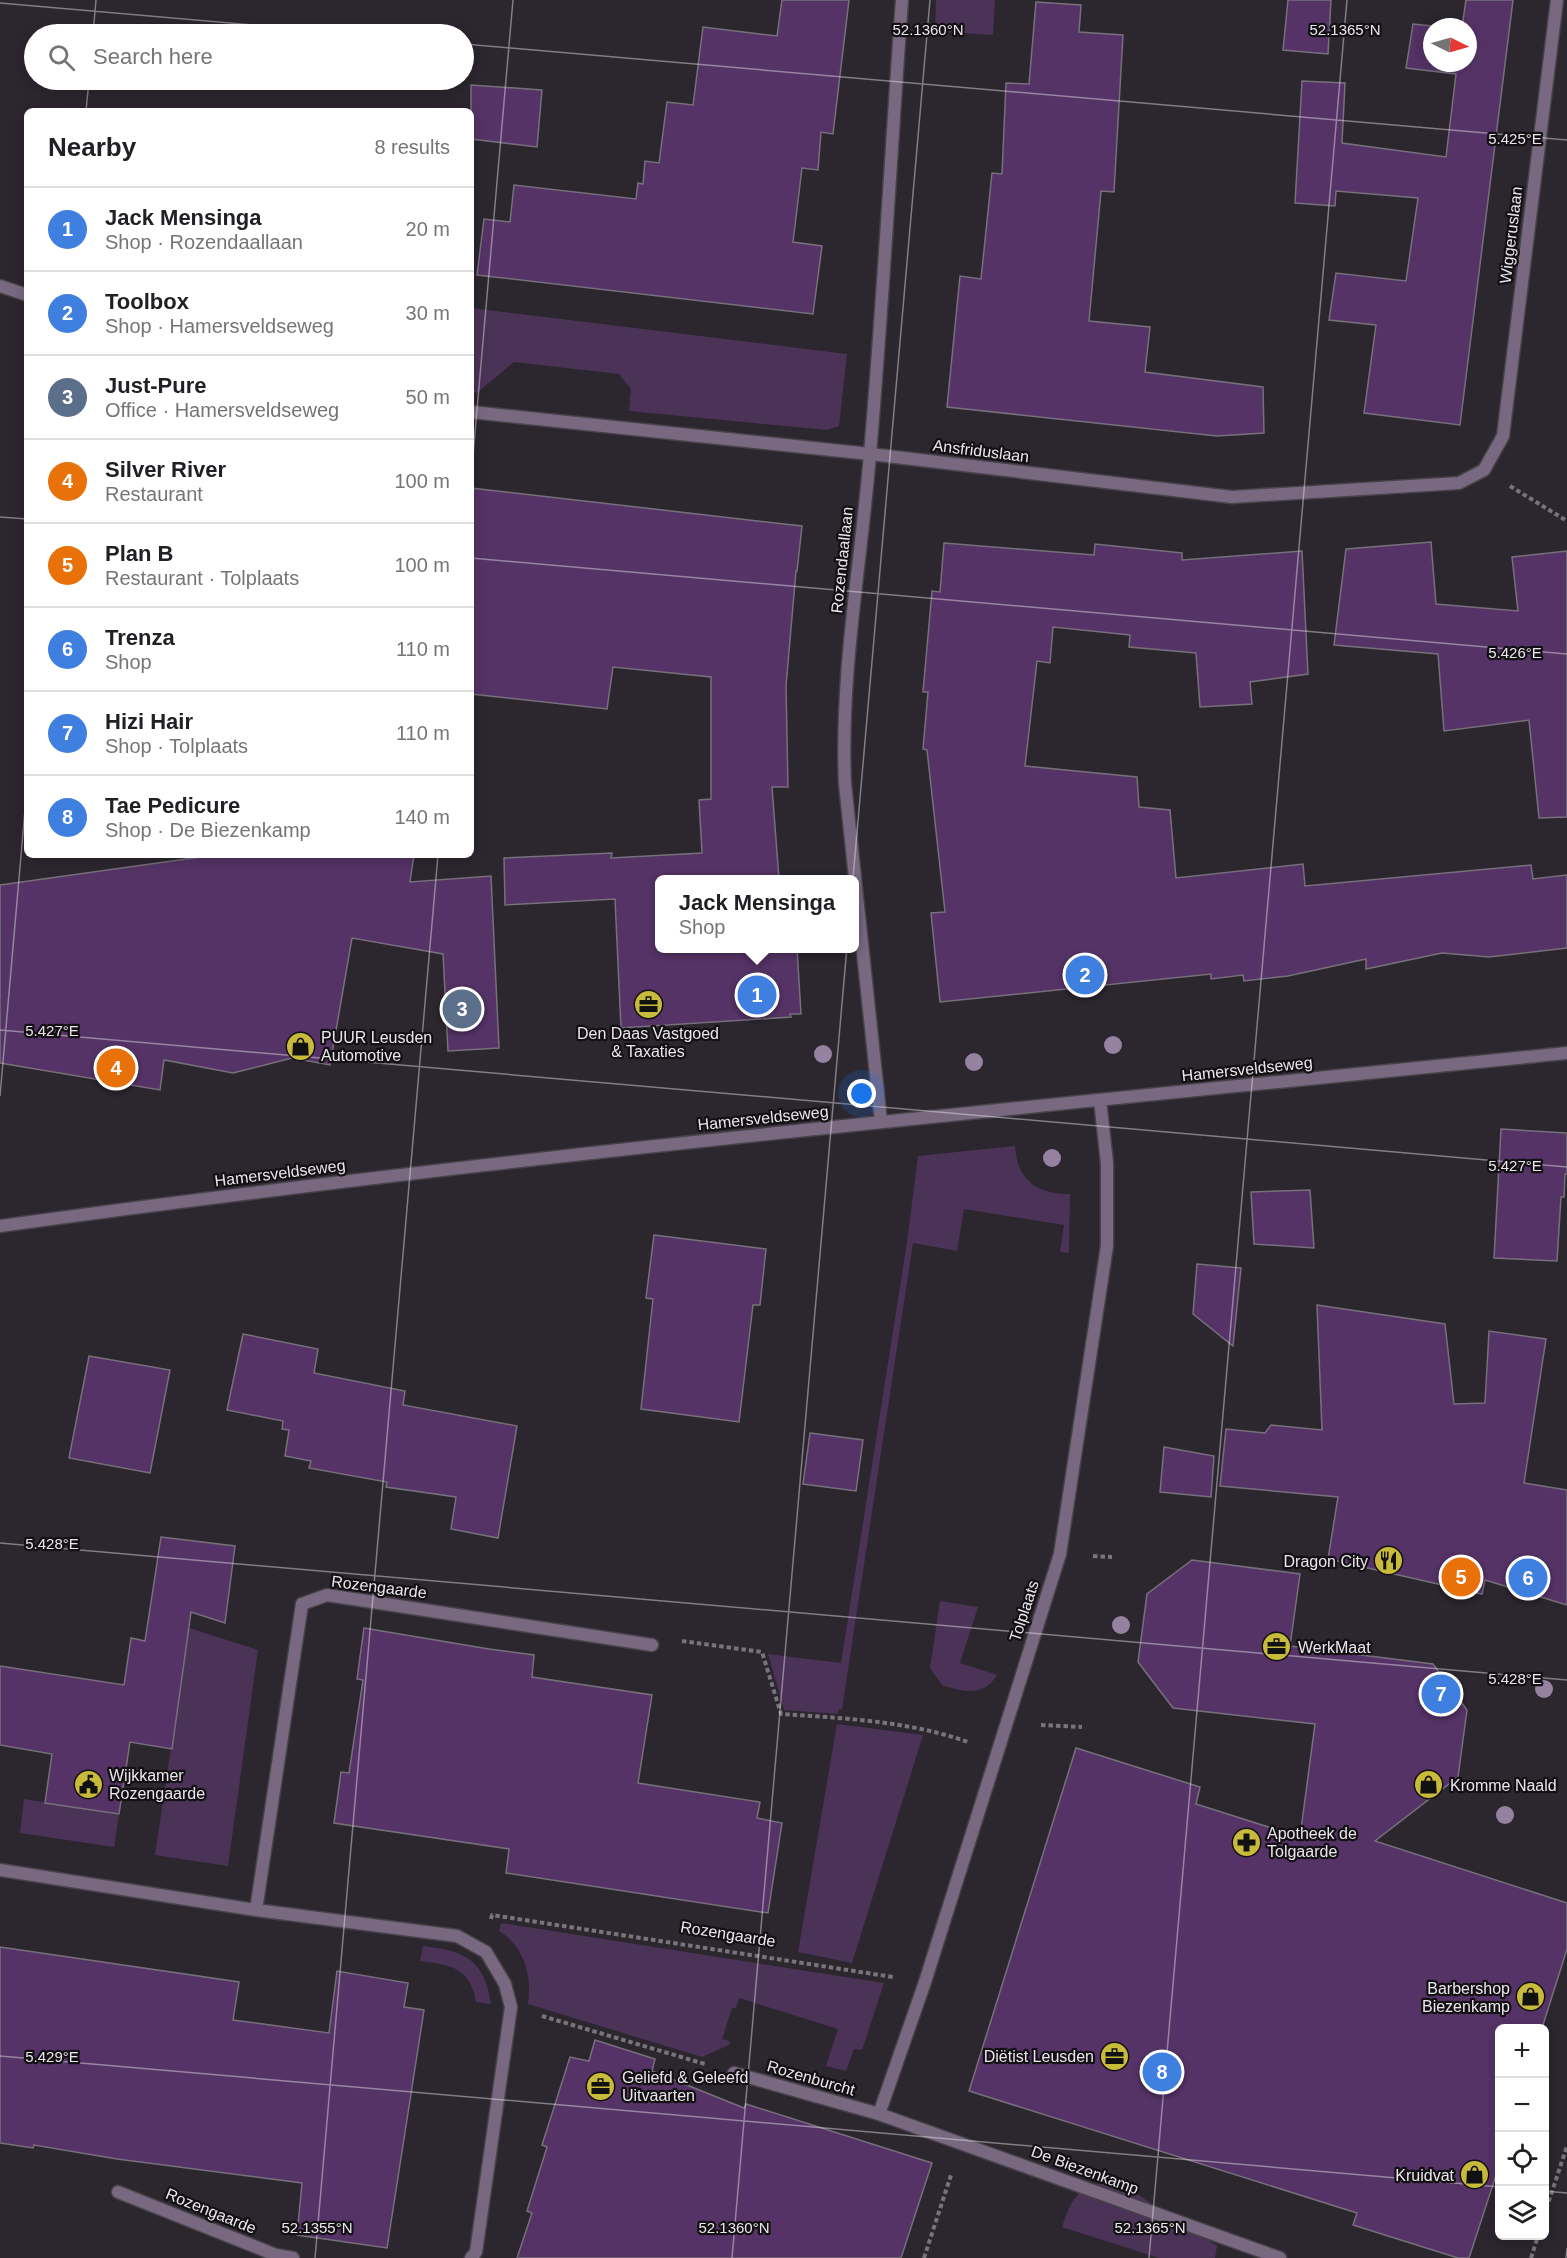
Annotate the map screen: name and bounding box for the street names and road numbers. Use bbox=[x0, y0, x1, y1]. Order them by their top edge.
street label: Wiggeruslaan bbox=[1497, 185, 1525, 285]
street label: Ansfriduslaan bbox=[932, 437, 1030, 465]
street label: Rozendaallaan bbox=[828, 506, 856, 614]
street label: Hamersveldseweg bbox=[1181, 1054, 1313, 1084]
street label: Hamersveldseweg bbox=[697, 1103, 829, 1133]
street label: Hamersveldseweg bbox=[214, 1157, 346, 1189]
street label: Rozengaarde bbox=[330, 1573, 428, 1601]
street label: Tolplaats bbox=[1006, 1578, 1042, 1644]
street label: Rozengaarde bbox=[679, 1918, 777, 1950]
street label: Rozenburcht bbox=[765, 2057, 857, 2099]
street label: De Biezenkamp bbox=[1029, 2143, 1141, 2197]
street label: Rozengaarde bbox=[163, 2185, 259, 2237]

